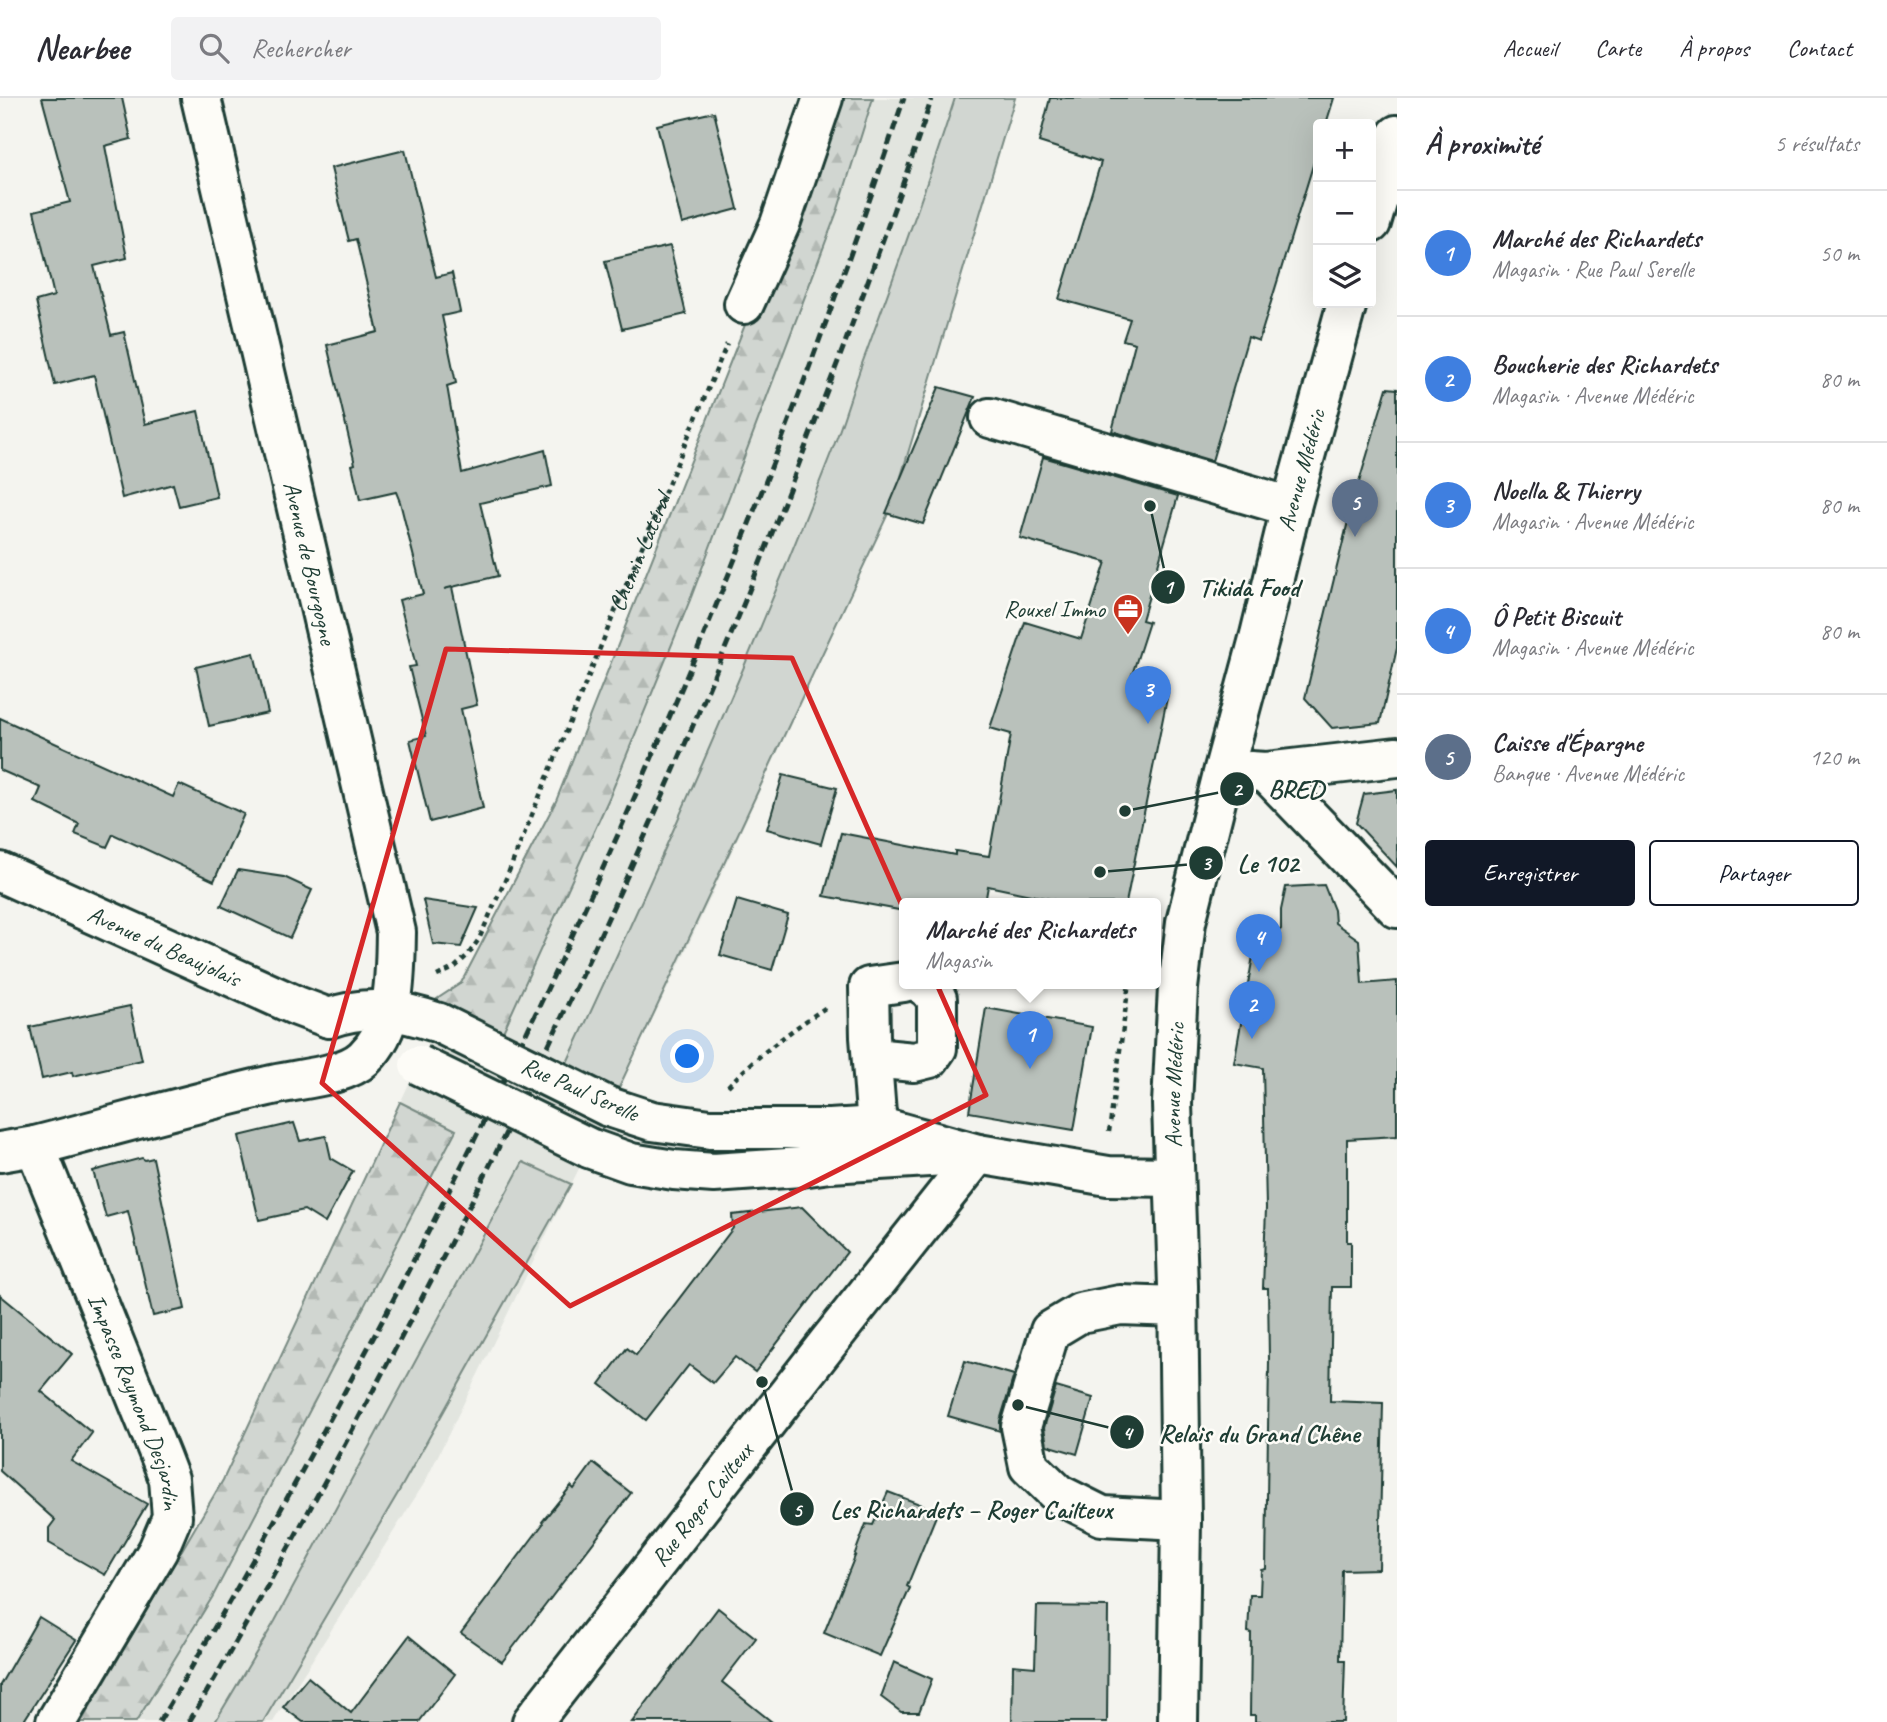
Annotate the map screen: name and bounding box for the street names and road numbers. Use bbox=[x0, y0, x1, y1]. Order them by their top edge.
street label: Avenue Médéric bbox=[1271, 404, 1333, 534]
street label: Avenue de Bourgogne bbox=[277, 478, 344, 650]
street label: Chemin Latéral bbox=[602, 485, 679, 616]
street label: Avenue du Beaujolais bbox=[83, 899, 247, 994]
street label: Avenue Médéric bbox=[1157, 1020, 1191, 1148]
street label: Rue Paul Serelle bbox=[517, 1050, 645, 1129]
street label: Impasse Raymond Desjardin bbox=[81, 1289, 186, 1512]
street label: Rue Roger Cailteux bbox=[644, 1435, 761, 1572]

